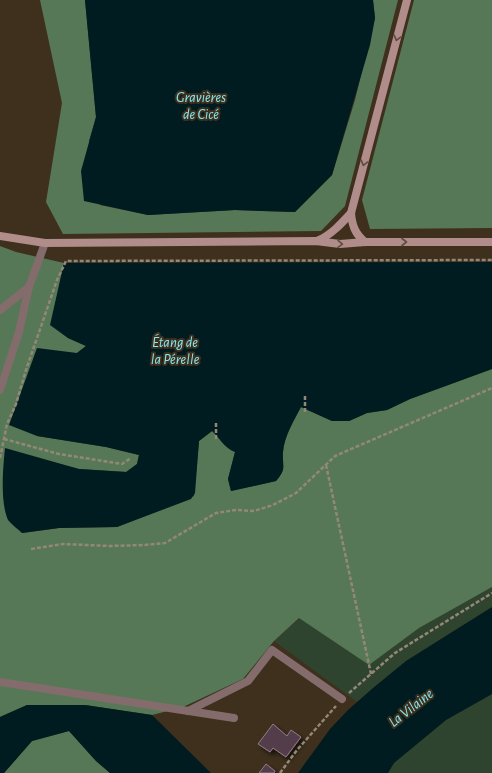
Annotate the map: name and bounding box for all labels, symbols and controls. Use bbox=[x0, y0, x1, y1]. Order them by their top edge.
one-way arrow bbox=[393, 34, 402, 41]
water label: Gravières de Cicé bbox=[176, 90, 226, 122]
one-way arrow bbox=[360, 160, 369, 167]
one-way arrow bbox=[401, 238, 407, 246]
one-way arrow bbox=[337, 239, 343, 248]
water label: Étang de la Pérelle bbox=[151, 333, 200, 367]
water label: La Vilaine bbox=[386, 686, 436, 730]

